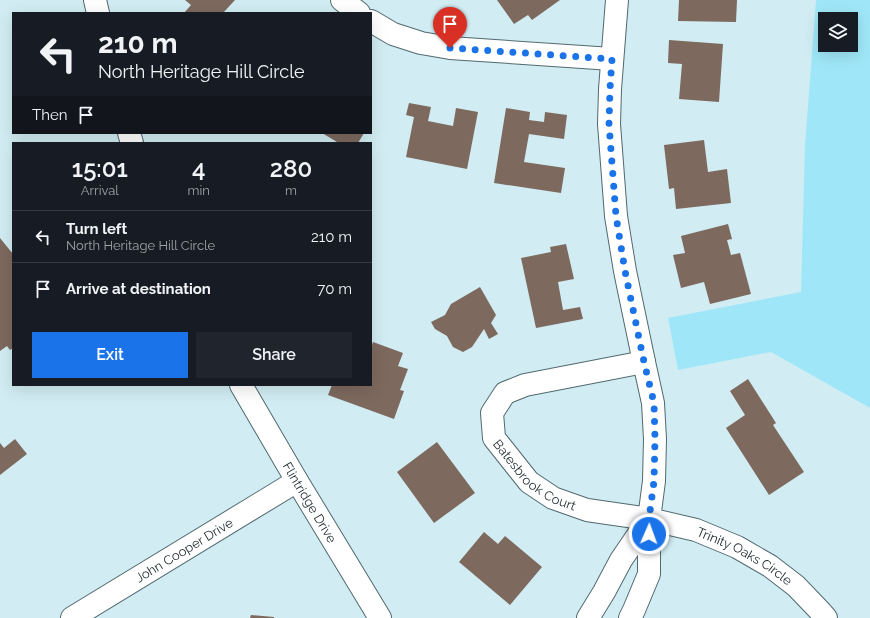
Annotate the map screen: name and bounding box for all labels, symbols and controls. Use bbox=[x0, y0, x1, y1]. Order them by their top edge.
pin bbox=[433, 7.0, 467, 48]
map controls bbox=[818, 12, 858, 52]
button: layers bbox=[818, 12, 858, 52]
icon: arrive bbox=[439, 13, 461, 35]
text: 210 m bbox=[98, 27, 178, 60]
icon: left bbox=[32, 28, 84, 80]
text: North Heritage Hill Circle bbox=[98, 61, 305, 82]
icon: arrive bbox=[75, 104, 97, 126]
text: Then bbox=[32, 106, 67, 124]
text: 15:01 bbox=[72, 154, 128, 183]
text: 4 bbox=[192, 154, 206, 183]
text: 280 bbox=[270, 154, 312, 183]
text: Arrival bbox=[81, 183, 119, 198]
text: min bbox=[188, 183, 210, 198]
text: m bbox=[285, 183, 297, 198]
text: Turn left bbox=[66, 220, 127, 238]
icon: left bbox=[32, 226, 54, 248]
text: 210 m bbox=[311, 228, 352, 246]
text: North Heritage Hill Circle bbox=[66, 238, 215, 253]
icon: arrive bbox=[32, 278, 54, 300]
text: Arrive at destination bbox=[66, 280, 211, 298]
text: 70 m bbox=[317, 280, 352, 298]
button: Exit bbox=[32, 332, 188, 378]
button: Share bbox=[196, 332, 352, 378]
street label: Batesbrook Court bbox=[490, 436, 579, 513]
street label: Flintridge Drive bbox=[280, 459, 340, 546]
position arrow bbox=[628, 513, 670, 555]
street label: John Cooper Drive bbox=[133, 514, 236, 585]
street label: Trinity Oaks Circle bbox=[695, 524, 796, 588]

